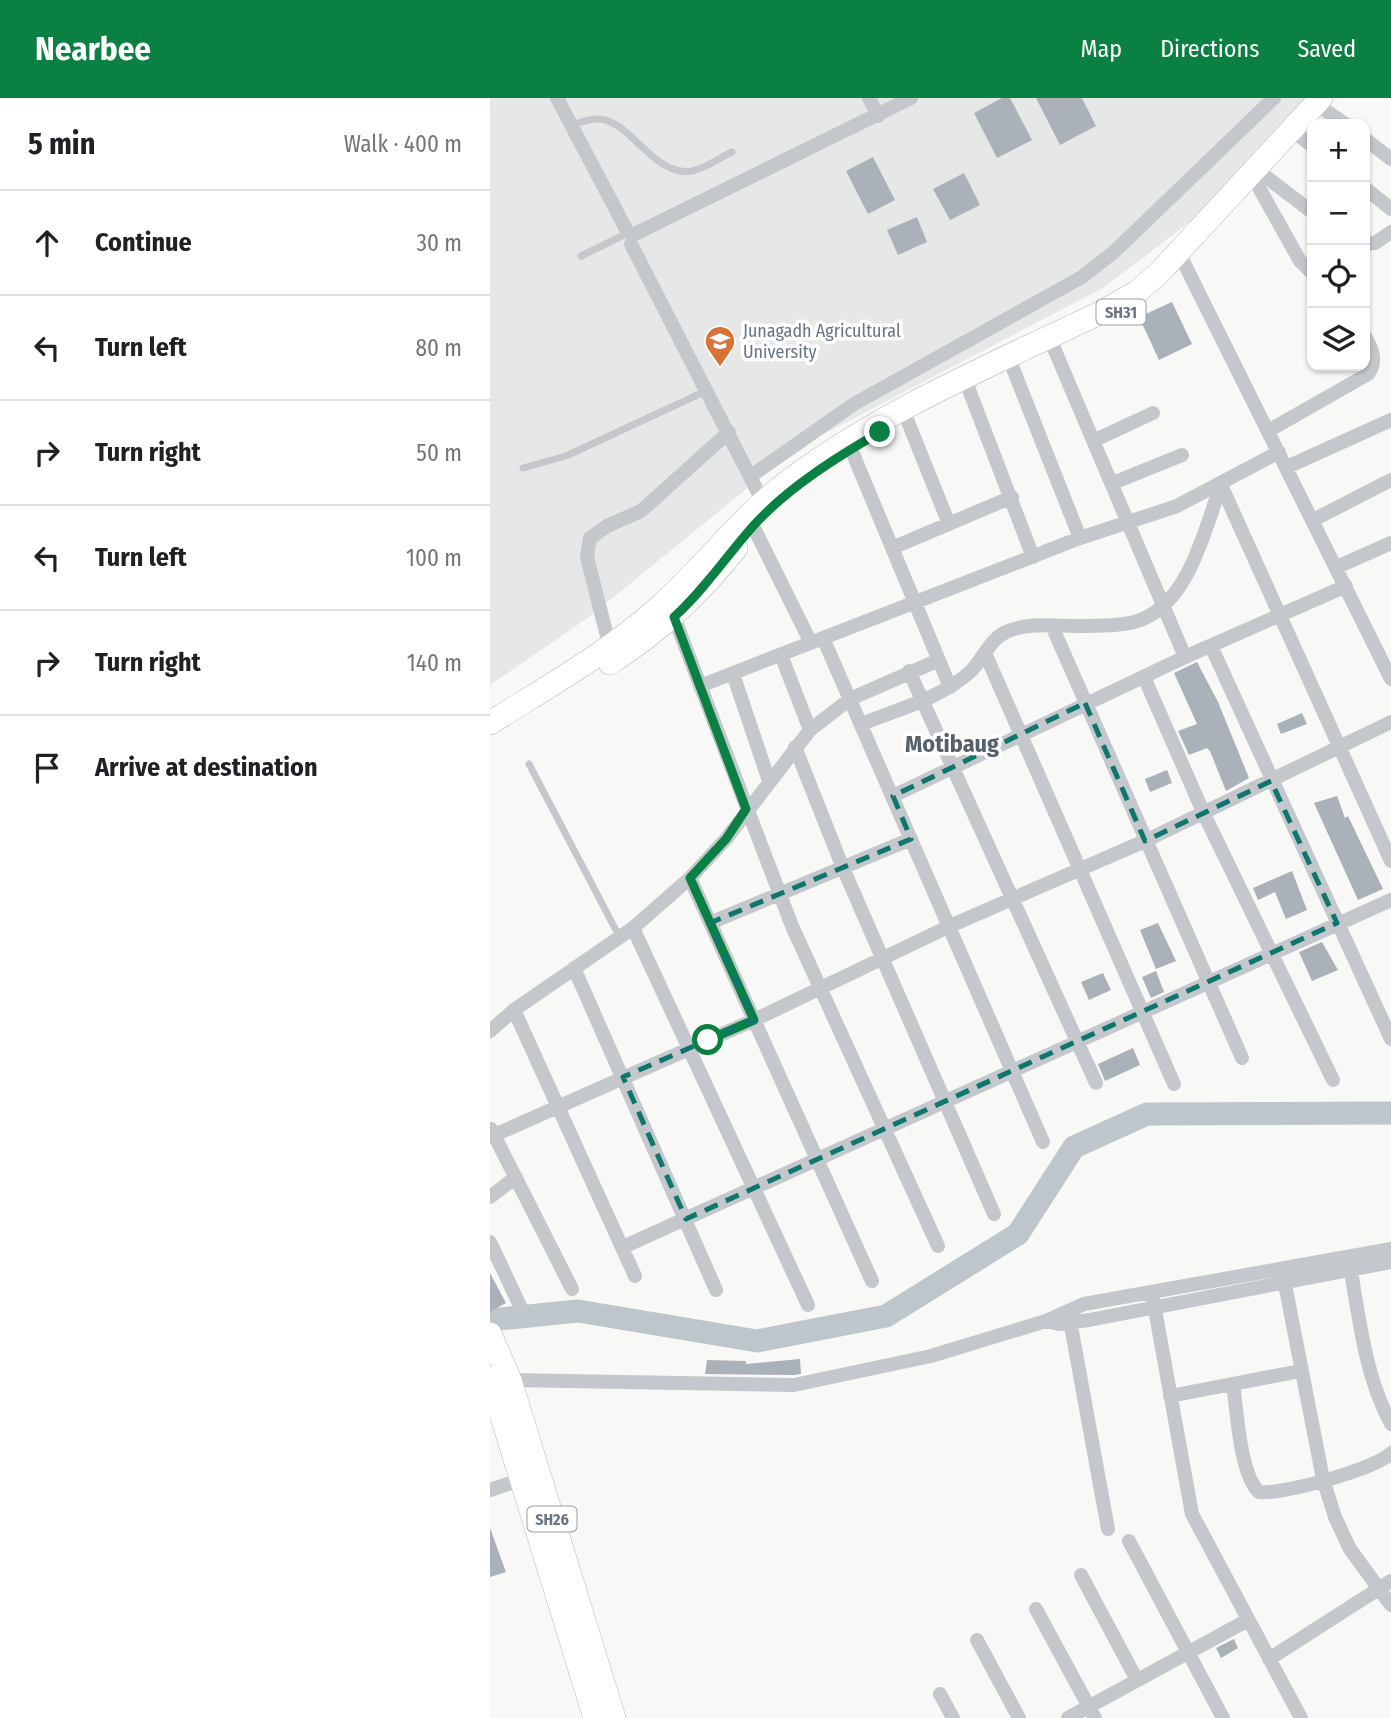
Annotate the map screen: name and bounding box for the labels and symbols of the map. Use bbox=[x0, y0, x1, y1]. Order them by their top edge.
road number: SH31 bbox=[1096, 300, 1146, 325]
place label: Junagadh Agricultural University bbox=[743, 320, 901, 363]
school or university icon: Junagadh Agricultural University bbox=[703, 324, 737, 368]
route end bbox=[864, 416, 895, 447]
district label: Motibaug bbox=[905, 730, 999, 758]
route start bbox=[692, 1024, 723, 1055]
road number: SH26 bbox=[528, 1506, 576, 1532]

